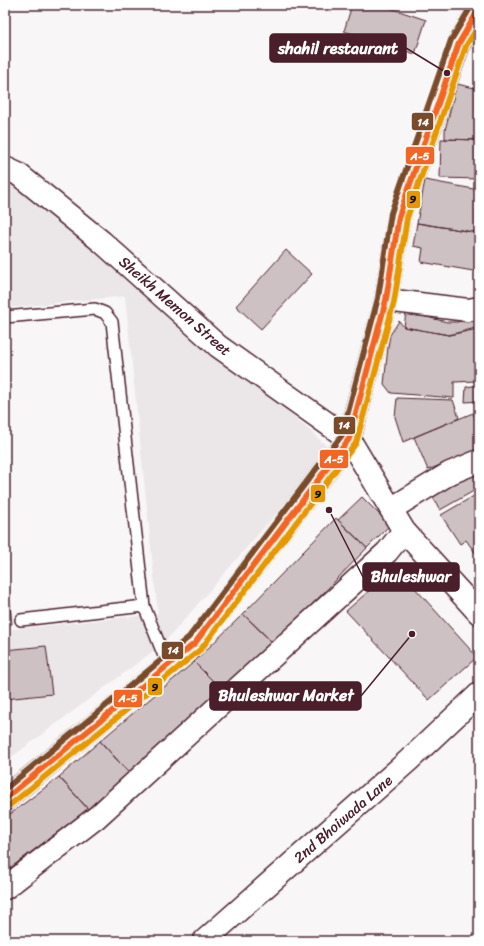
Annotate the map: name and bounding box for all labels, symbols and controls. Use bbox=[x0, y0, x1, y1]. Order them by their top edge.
callout: shahil restaurant bbox=[270, 34, 406, 62]
text: shahil restaurant bbox=[277, 34, 398, 63]
line badge: 14 bbox=[411, 112, 434, 131]
text: 14 bbox=[417, 113, 429, 132]
line badge: A-5 bbox=[405, 146, 435, 165]
text: A-5 bbox=[409, 147, 430, 166]
line badge: 9 bbox=[406, 190, 421, 209]
text: 9 bbox=[410, 190, 417, 209]
street label: Sheikh Memon Street bbox=[113, 249, 238, 363]
line badge: 14 bbox=[333, 416, 356, 435]
text: 14 bbox=[338, 416, 350, 435]
line badge: A-5 bbox=[319, 449, 349, 469]
text: A-5 bbox=[323, 450, 344, 469]
line badge: 9 bbox=[310, 484, 326, 503]
text: 9 bbox=[315, 485, 322, 504]
text: Bhuleshwar bbox=[371, 562, 453, 591]
callout: Bhuleshwar bbox=[363, 563, 459, 591]
line badge: 14 bbox=[161, 641, 184, 660]
text: 14 bbox=[167, 641, 179, 660]
line badge: 9 bbox=[147, 677, 163, 696]
text: 9 bbox=[152, 678, 159, 697]
text: Bhuleshwar Market bbox=[218, 681, 355, 710]
callout: Bhuleshwar Market bbox=[210, 682, 361, 710]
line badge: A-5 bbox=[113, 689, 143, 708]
text: A-5 bbox=[117, 689, 138, 708]
street label: 2nd Bhoiwada Lane bbox=[287, 768, 399, 870]

